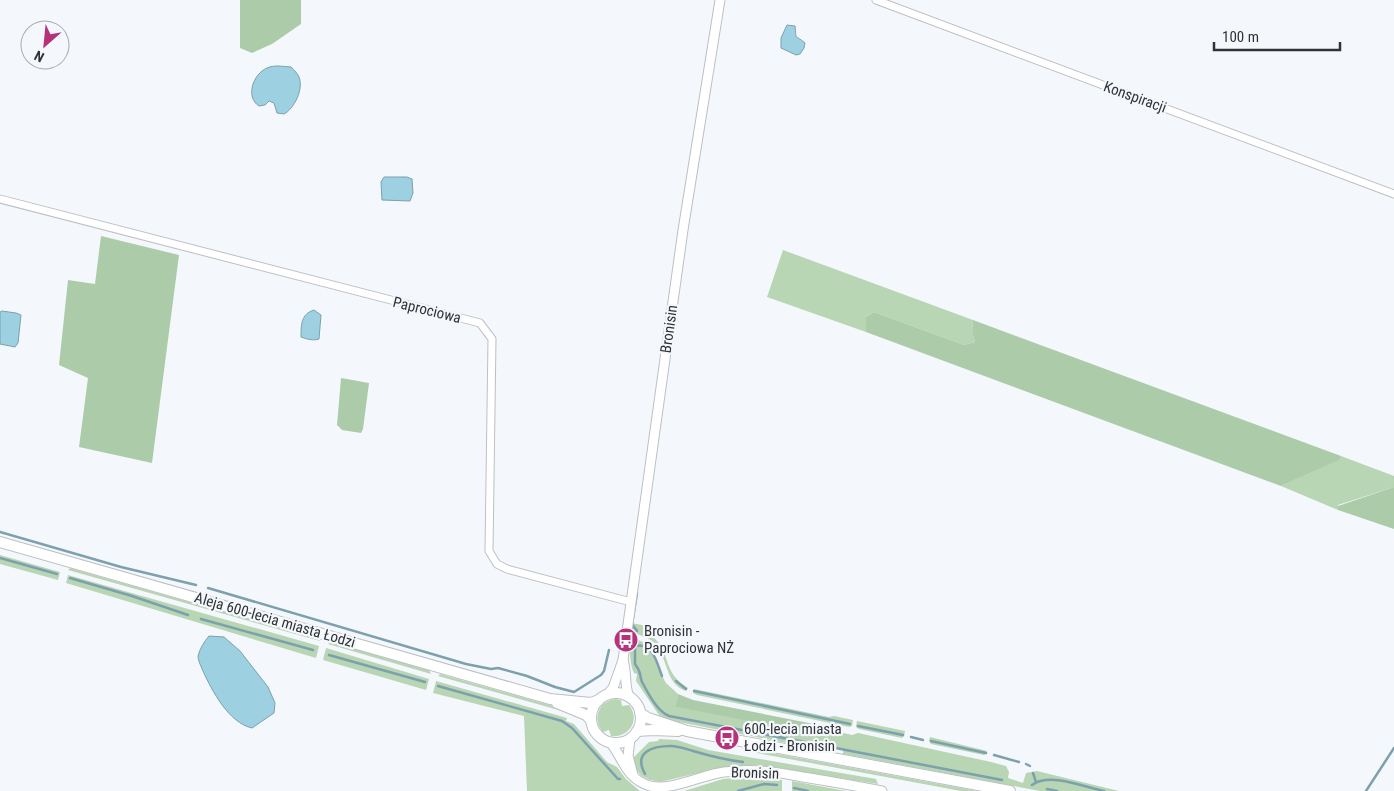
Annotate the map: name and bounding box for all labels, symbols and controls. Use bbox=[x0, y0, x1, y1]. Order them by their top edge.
north arrow bbox=[20, 20, 70, 70]
scale bar bbox=[1214, 20, 1340, 52]
text: 100 m bbox=[1222, 28, 1259, 46]
text: N bbox=[32, 48, 47, 66]
street label: Konspiracji bbox=[1101, 77, 1169, 117]
street label: Paprociowa bbox=[391, 293, 463, 327]
street label: Bronisin bbox=[657, 304, 681, 354]
street label: Aleja 600-lecia miasta Łodzi bbox=[193, 588, 357, 652]
place label: Bronisin - Paprociowa NŻ bbox=[644, 622, 734, 657]
bus stop icon: Bronisin - Paprociowa NŻ bbox=[613, 627, 639, 653]
place label: 600-lecia miasta Łodzi - Bronisin bbox=[744, 720, 842, 755]
bus stop icon: 600-lecia miasta Łodzi - Bronisin bbox=[714, 725, 740, 751]
street label: Bronisin bbox=[730, 763, 780, 783]

